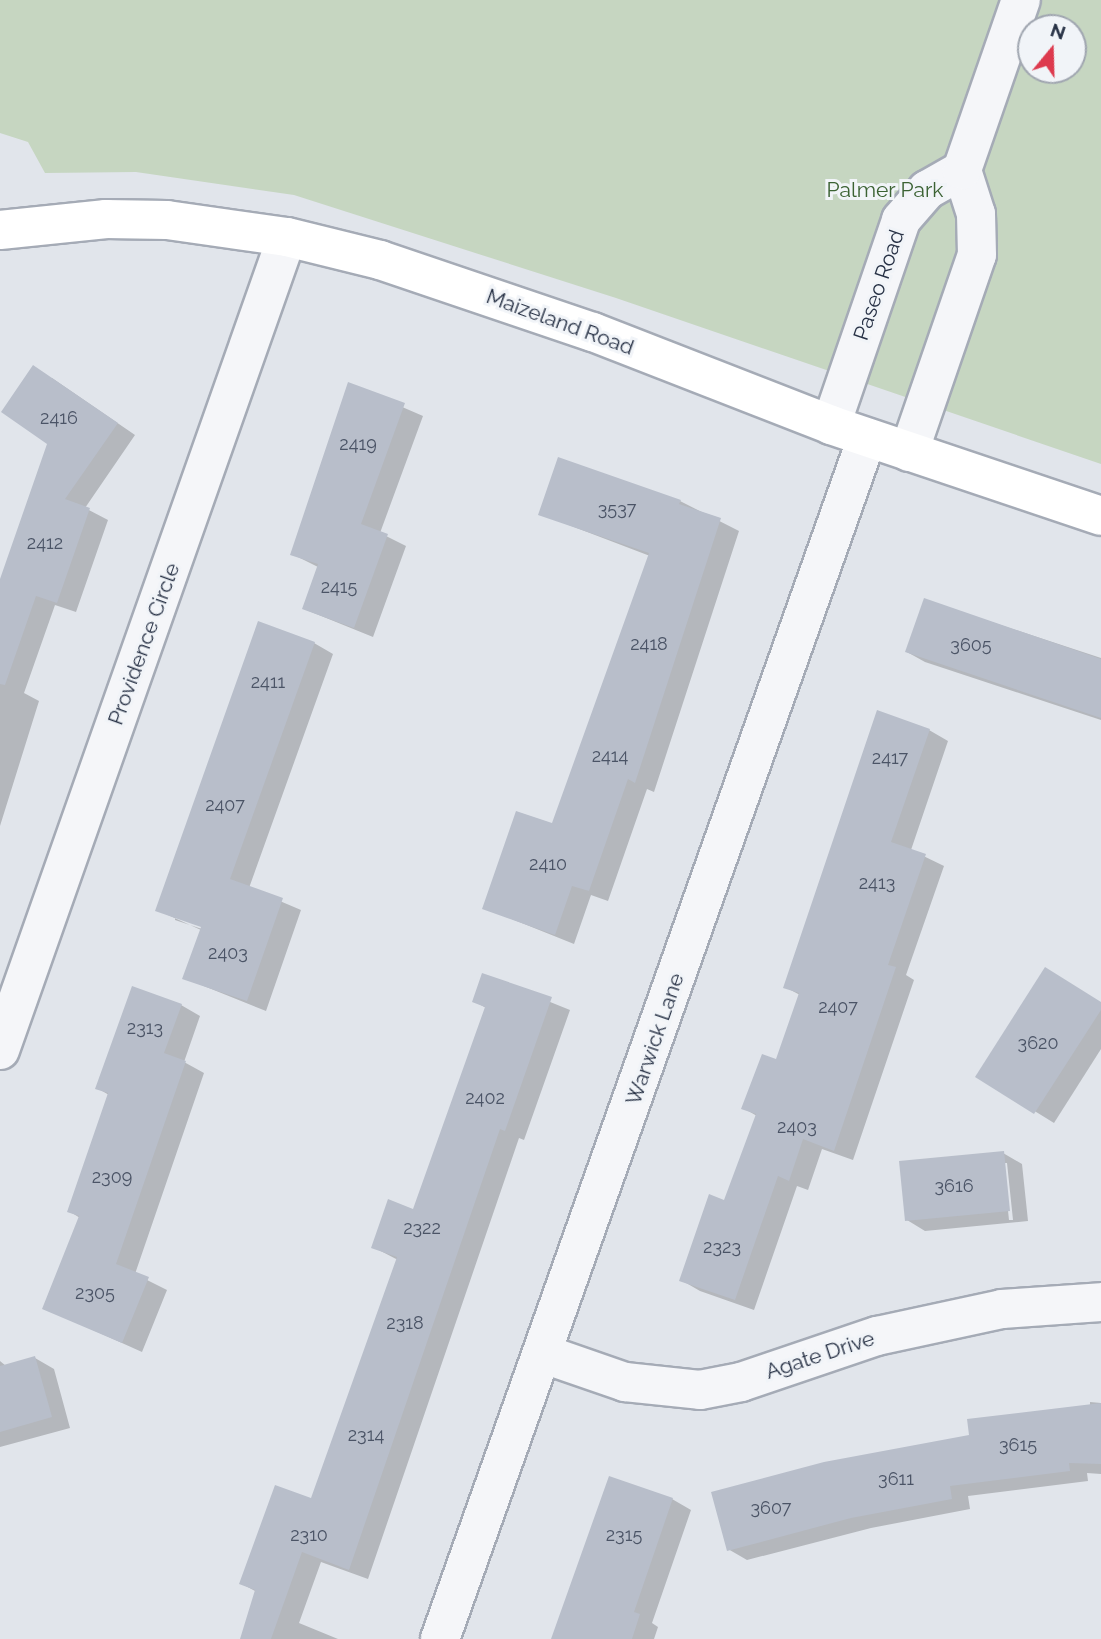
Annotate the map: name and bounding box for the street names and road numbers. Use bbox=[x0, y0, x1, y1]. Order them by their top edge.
street label: Paseo Road bbox=[848, 226, 910, 344]
street label: Maizeland Road bbox=[483, 284, 637, 360]
street label: Providence Circle bbox=[103, 560, 185, 728]
street label: Warwick Lane bbox=[621, 970, 689, 1108]
street label: Agate Drive bbox=[762, 1326, 878, 1384]

